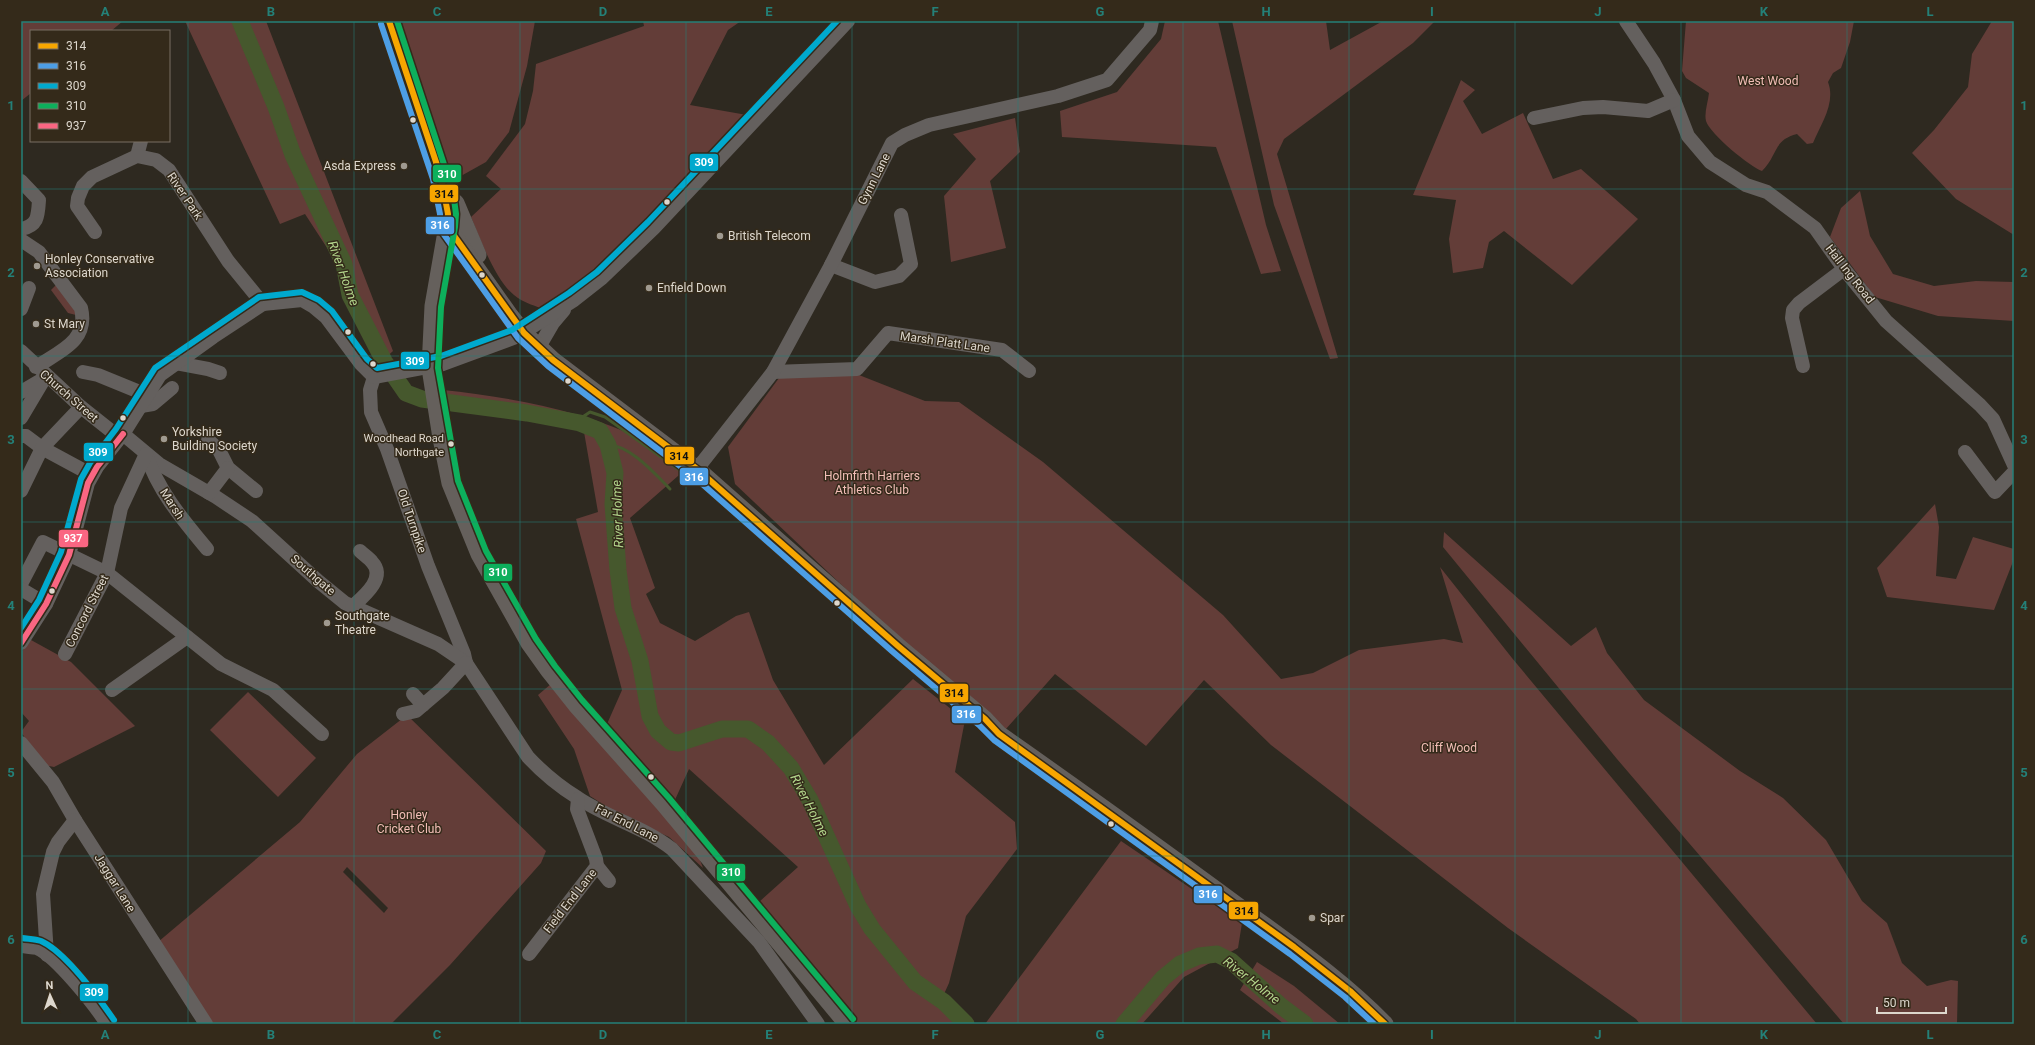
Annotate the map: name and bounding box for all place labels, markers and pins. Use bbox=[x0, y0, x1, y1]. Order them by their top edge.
unlabelled marker bbox=[408, 115, 418, 125]
place label: Asda Express bbox=[323, 159, 396, 173]
marker: Asda Express bbox=[399, 161, 409, 171]
unlabelled marker bbox=[662, 197, 672, 207]
place label: British Telecom bbox=[728, 229, 811, 243]
marker: British Telecom bbox=[715, 231, 725, 241]
place label: Honley Conservative Association bbox=[45, 252, 154, 280]
marker: Honley Conservative Association bbox=[32, 261, 42, 271]
unlabelled marker bbox=[477, 270, 487, 280]
place label: Enfield Down bbox=[657, 281, 727, 295]
marker: Enfield Down bbox=[644, 283, 654, 293]
place label: St Mary bbox=[44, 317, 85, 331]
marker: St Mary bbox=[31, 319, 41, 329]
unlabelled marker bbox=[343, 327, 353, 337]
unlabelled marker bbox=[368, 359, 378, 369]
unlabelled marker bbox=[563, 376, 573, 386]
unlabelled marker bbox=[118, 413, 128, 423]
place label: Yorkshire Building Society bbox=[172, 425, 257, 453]
place label: Woodhead Road Northgate bbox=[364, 432, 444, 459]
marker: Yorkshire Building Society bbox=[159, 434, 169, 444]
marker: Woodhead Road Northgate bbox=[446, 439, 456, 449]
unlabelled marker bbox=[47, 586, 57, 596]
unlabelled marker bbox=[832, 598, 842, 608]
place label: Southgate Theatre bbox=[335, 609, 390, 637]
marker: Southgate Theatre bbox=[322, 618, 332, 628]
unlabelled marker bbox=[646, 772, 656, 782]
unlabelled marker bbox=[1106, 819, 1116, 829]
place label: Spar bbox=[1320, 911, 1344, 925]
marker: Spar bbox=[1307, 913, 1317, 923]

